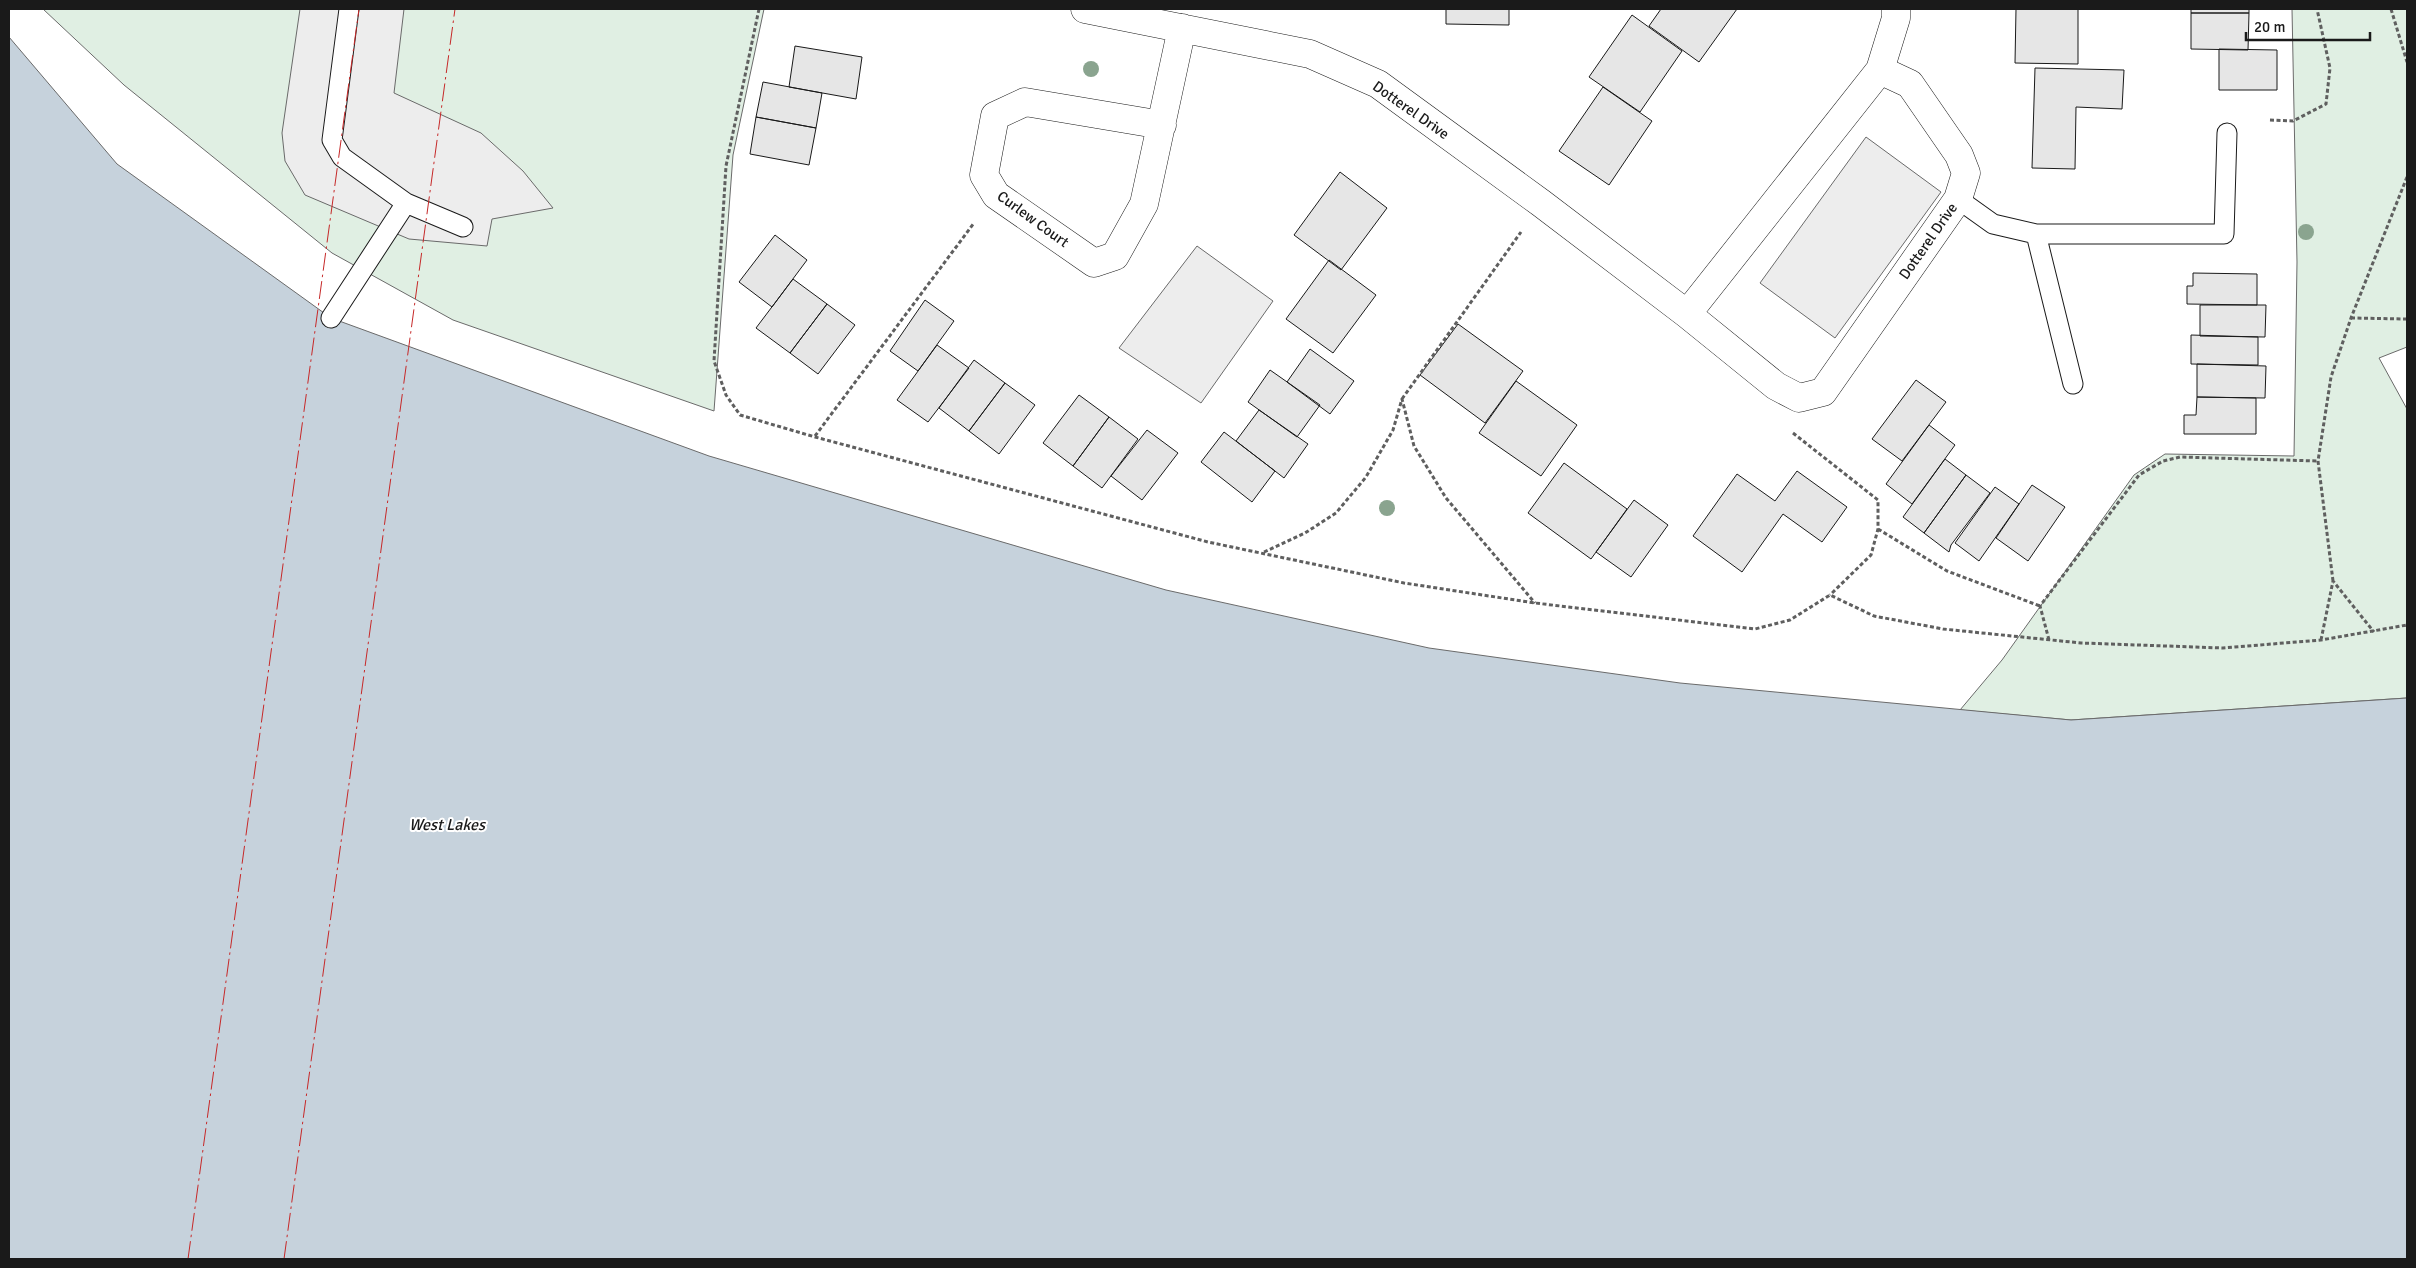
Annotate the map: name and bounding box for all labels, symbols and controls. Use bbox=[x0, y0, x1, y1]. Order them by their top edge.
scale bar bbox=[2246, 10, 2370, 42]
text: 20 m bbox=[2254, 18, 2285, 36]
street label: Dotterel Drive bbox=[1369, 77, 1453, 143]
street label: Curlew Court bbox=[994, 187, 1072, 251]
street label: Dotterel Drive bbox=[1895, 199, 1961, 283]
water label: West Lakes bbox=[409, 815, 487, 835]

